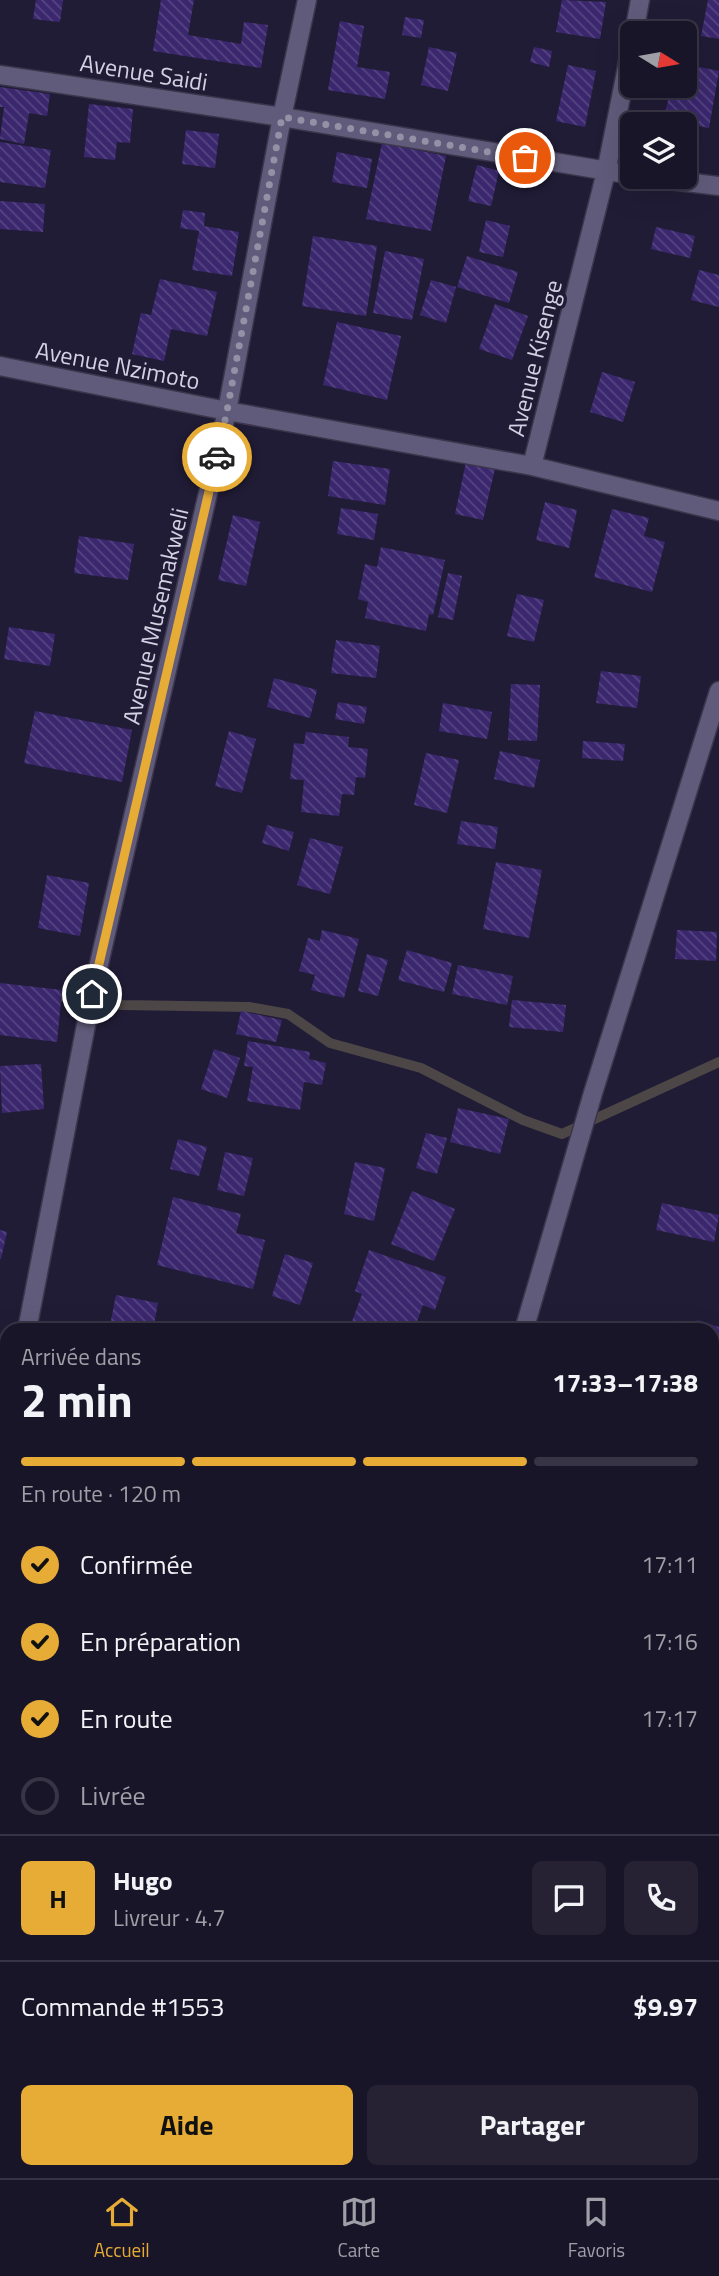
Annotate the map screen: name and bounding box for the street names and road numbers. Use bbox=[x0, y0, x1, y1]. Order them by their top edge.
street label: Avenue Saidi bbox=[78, 44, 210, 100]
street label: Avenue Kisenge bbox=[497, 276, 571, 440]
street label: Avenue Nzimoto bbox=[33, 331, 203, 399]
street label: Avenue Musemakweli bbox=[113, 504, 197, 728]

